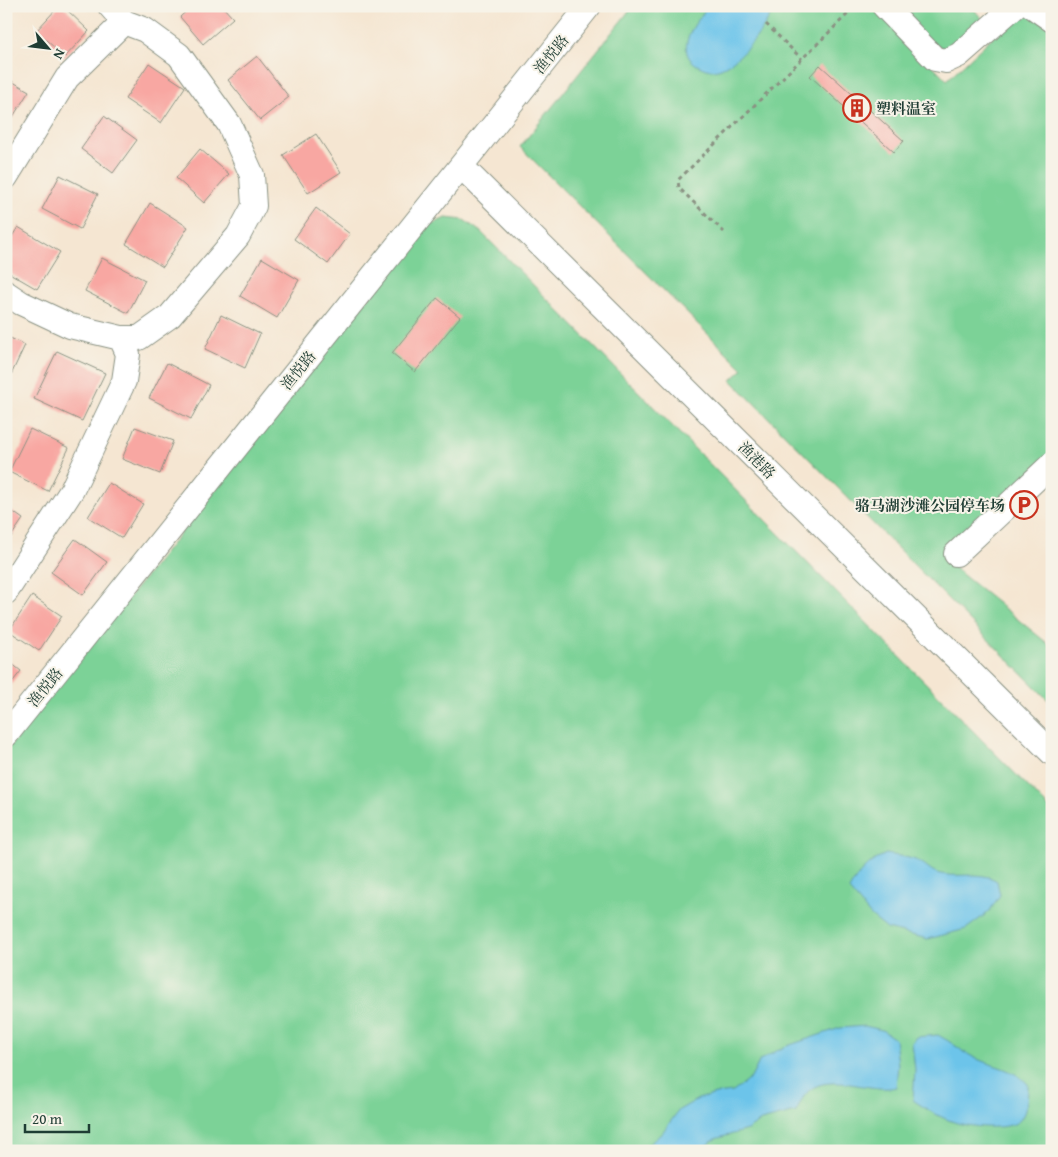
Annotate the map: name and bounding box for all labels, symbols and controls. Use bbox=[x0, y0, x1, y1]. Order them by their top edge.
north arrow bbox=[22, 22, 72, 72]
street label: 渔悦路 bbox=[529, 30, 573, 78]
text: N bbox=[48, 45, 71, 63]
building icon: 塑料温室 bbox=[842, 93, 872, 123]
place label: 塑料温室 bbox=[876, 98, 936, 119]
street label: 渔悦路 bbox=[276, 346, 320, 394]
street label: 渔港路 bbox=[734, 437, 780, 483]
parking icon: 骆马湖沙滩公园停车场 bbox=[1009, 490, 1039, 520]
place label: 骆马湖沙滩公园停车场 bbox=[855, 495, 1005, 516]
street label: 渔悦路 bbox=[23, 663, 67, 711]
scale bar bbox=[25, 1102, 89, 1134]
text: 20 m bbox=[32, 1108, 63, 1129]

